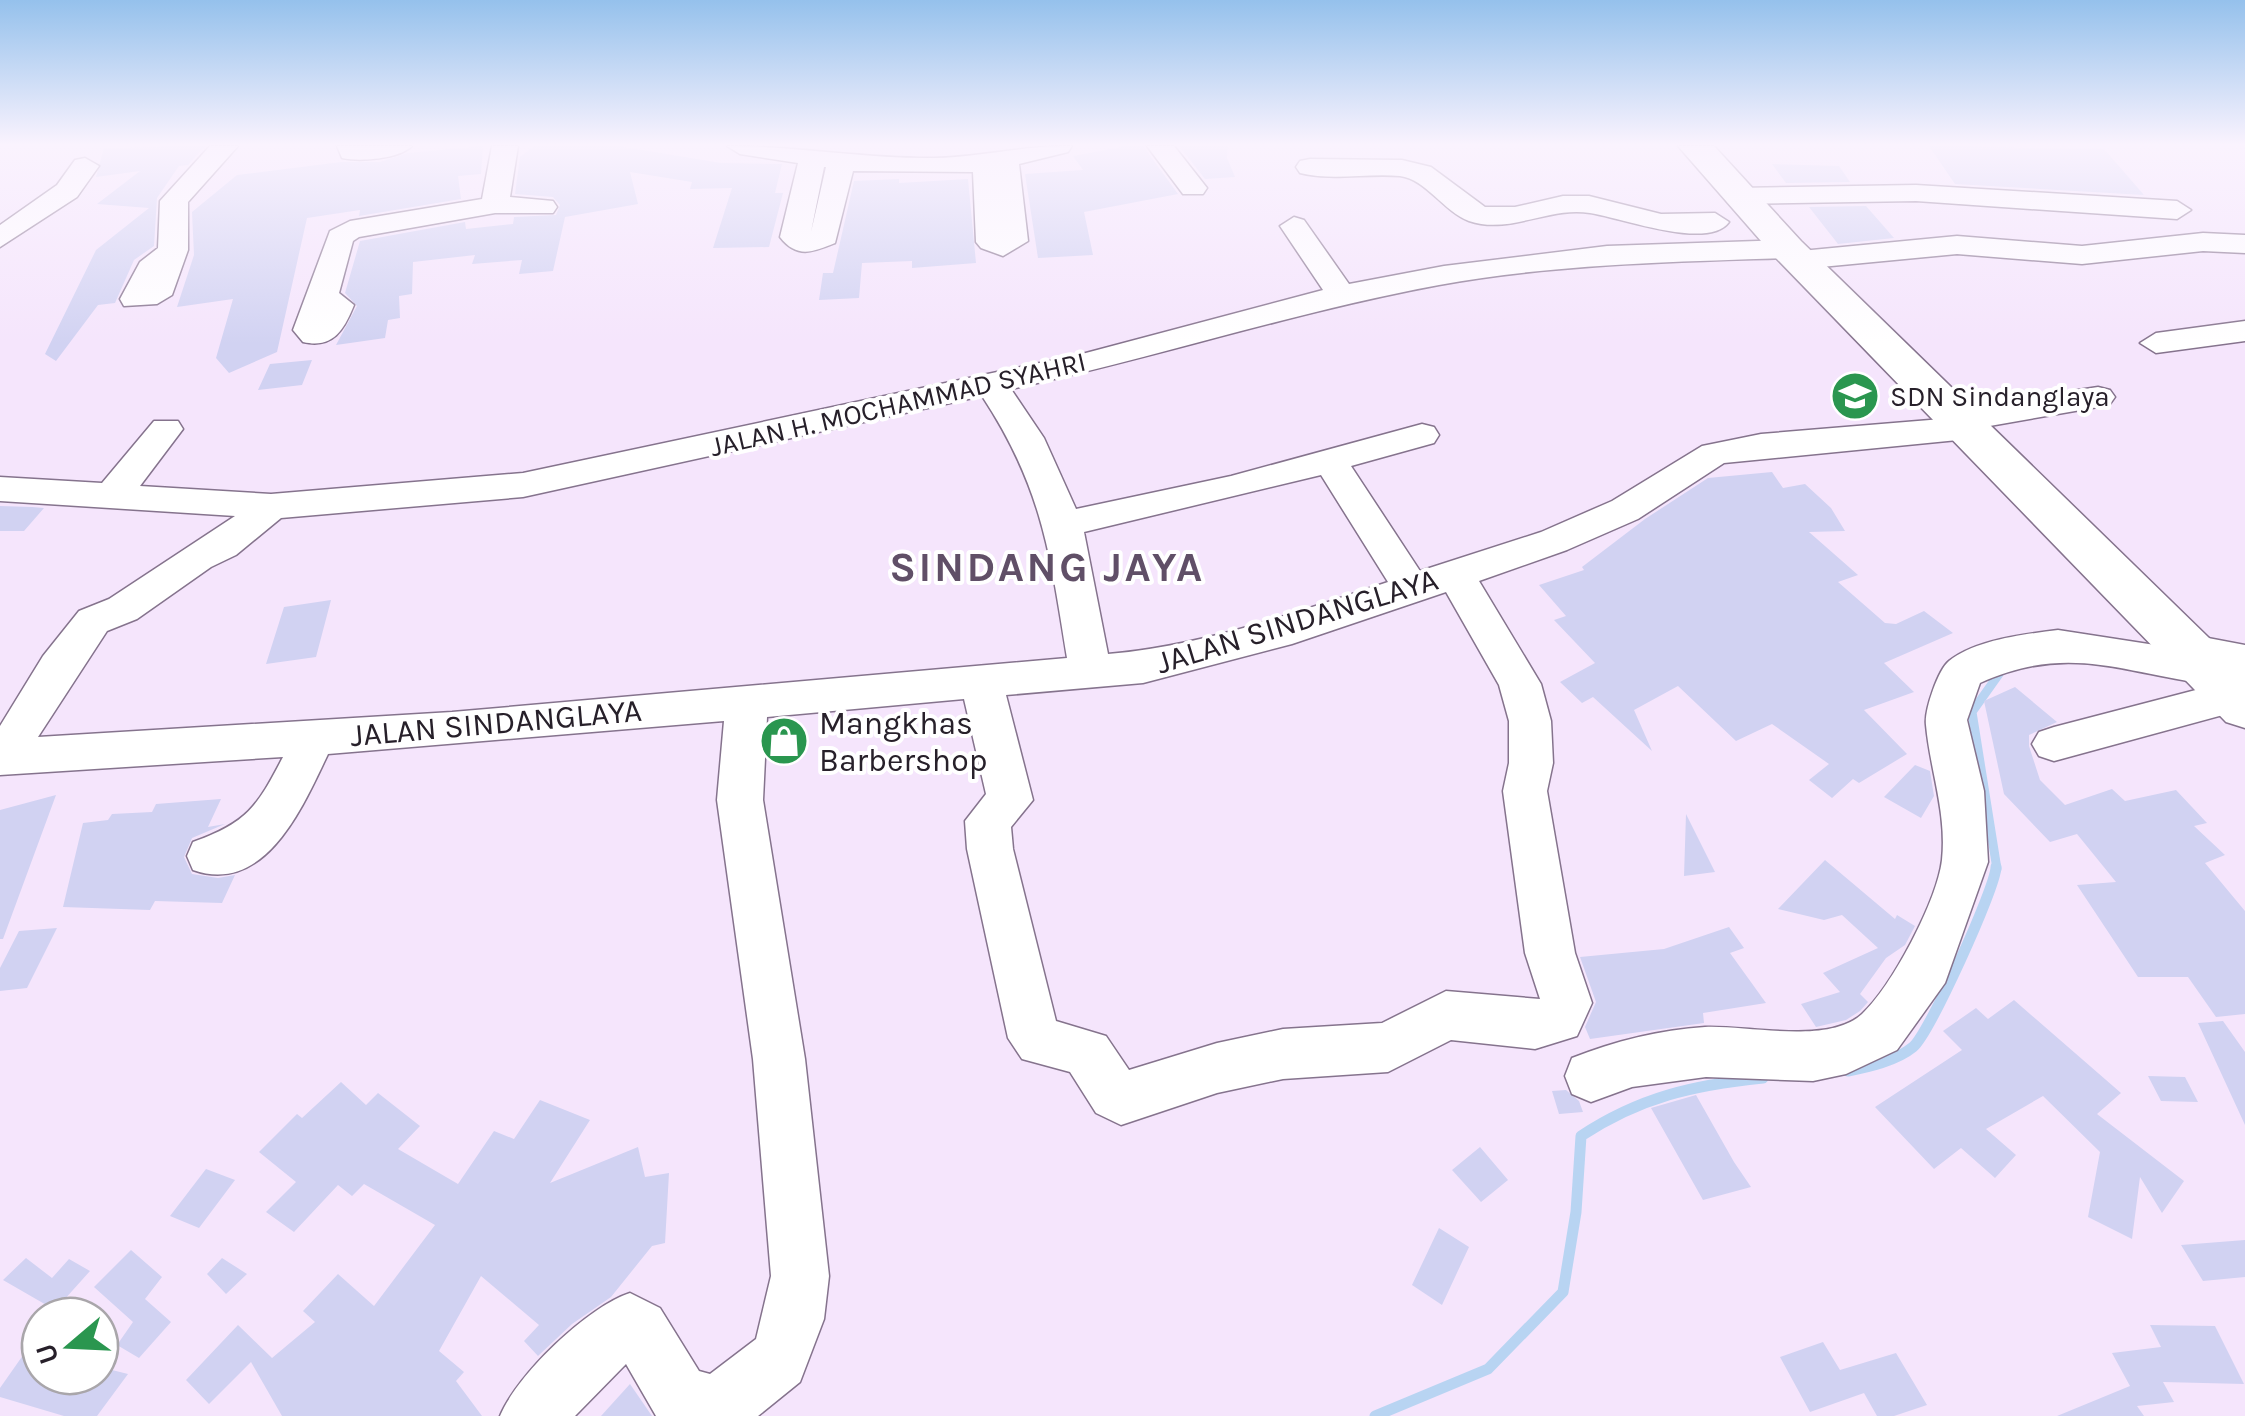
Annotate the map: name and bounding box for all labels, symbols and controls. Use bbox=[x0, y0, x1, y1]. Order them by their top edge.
street label: JALAN H. MOCHAMMAD SYAHRI bbox=[707, 345, 1089, 463]
school or university icon: SDN Sindanglaya bbox=[1829, 370, 1881, 422]
place label: SDN Sindanglaya bbox=[1890, 380, 2110, 413]
district label: SINDANG JAYA bbox=[889, 542, 1205, 592]
street label: JALAN SINDANGLAYA bbox=[1152, 561, 1442, 681]
street label: JALAN SINDANGLAYA bbox=[349, 692, 643, 754]
place label: Mangkhas Barbershop bbox=[819, 705, 987, 779]
shop icon: Mangkhas Barbershop bbox=[758, 715, 810, 767]
north arrow bbox=[20, 1296, 120, 1396]
text: U bbox=[28, 1339, 66, 1368]

